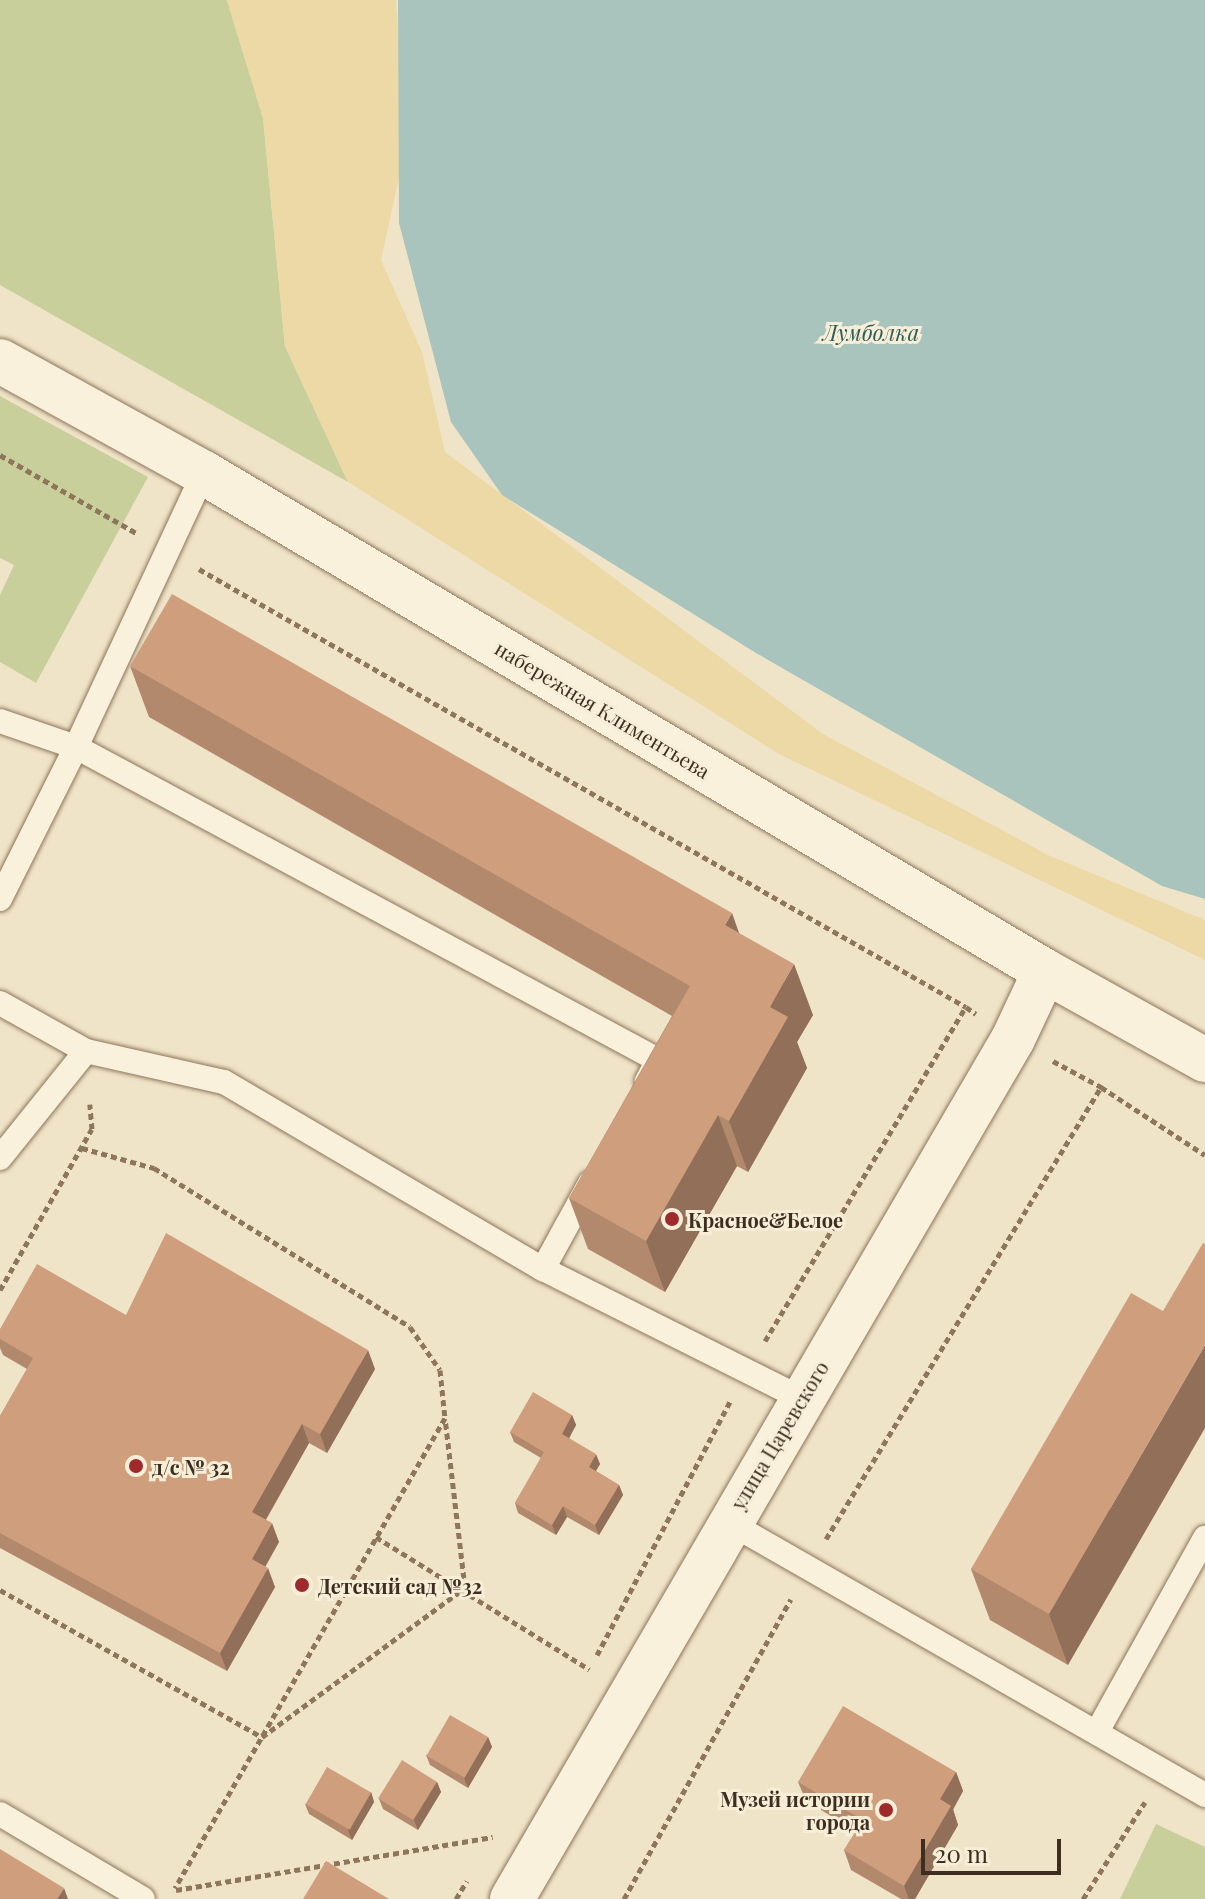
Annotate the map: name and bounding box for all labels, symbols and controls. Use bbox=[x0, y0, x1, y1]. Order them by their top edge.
water label: Лумболка bbox=[823, 320, 919, 346]
street label: набережная Климентьева bbox=[491, 635, 715, 783]
place label: Красное&Белое bbox=[688, 1207, 843, 1231]
marker: Красное&Белое bbox=[663, 1210, 681, 1228]
street label: улица Царевского bbox=[725, 1356, 833, 1514]
place label: д/с № 32 bbox=[152, 1454, 230, 1478]
marker: д/с № 32 bbox=[127, 1457, 145, 1475]
place label: Детский сад №32 bbox=[318, 1573, 482, 1597]
marker: Детский сад №32 bbox=[293, 1576, 311, 1594]
place label: Музей истории города bbox=[720, 1786, 870, 1833]
marker: Музей истории города bbox=[877, 1801, 895, 1819]
scale bar bbox=[925, 1823, 1065, 1873]
text: 20 m bbox=[935, 1837, 988, 1869]

